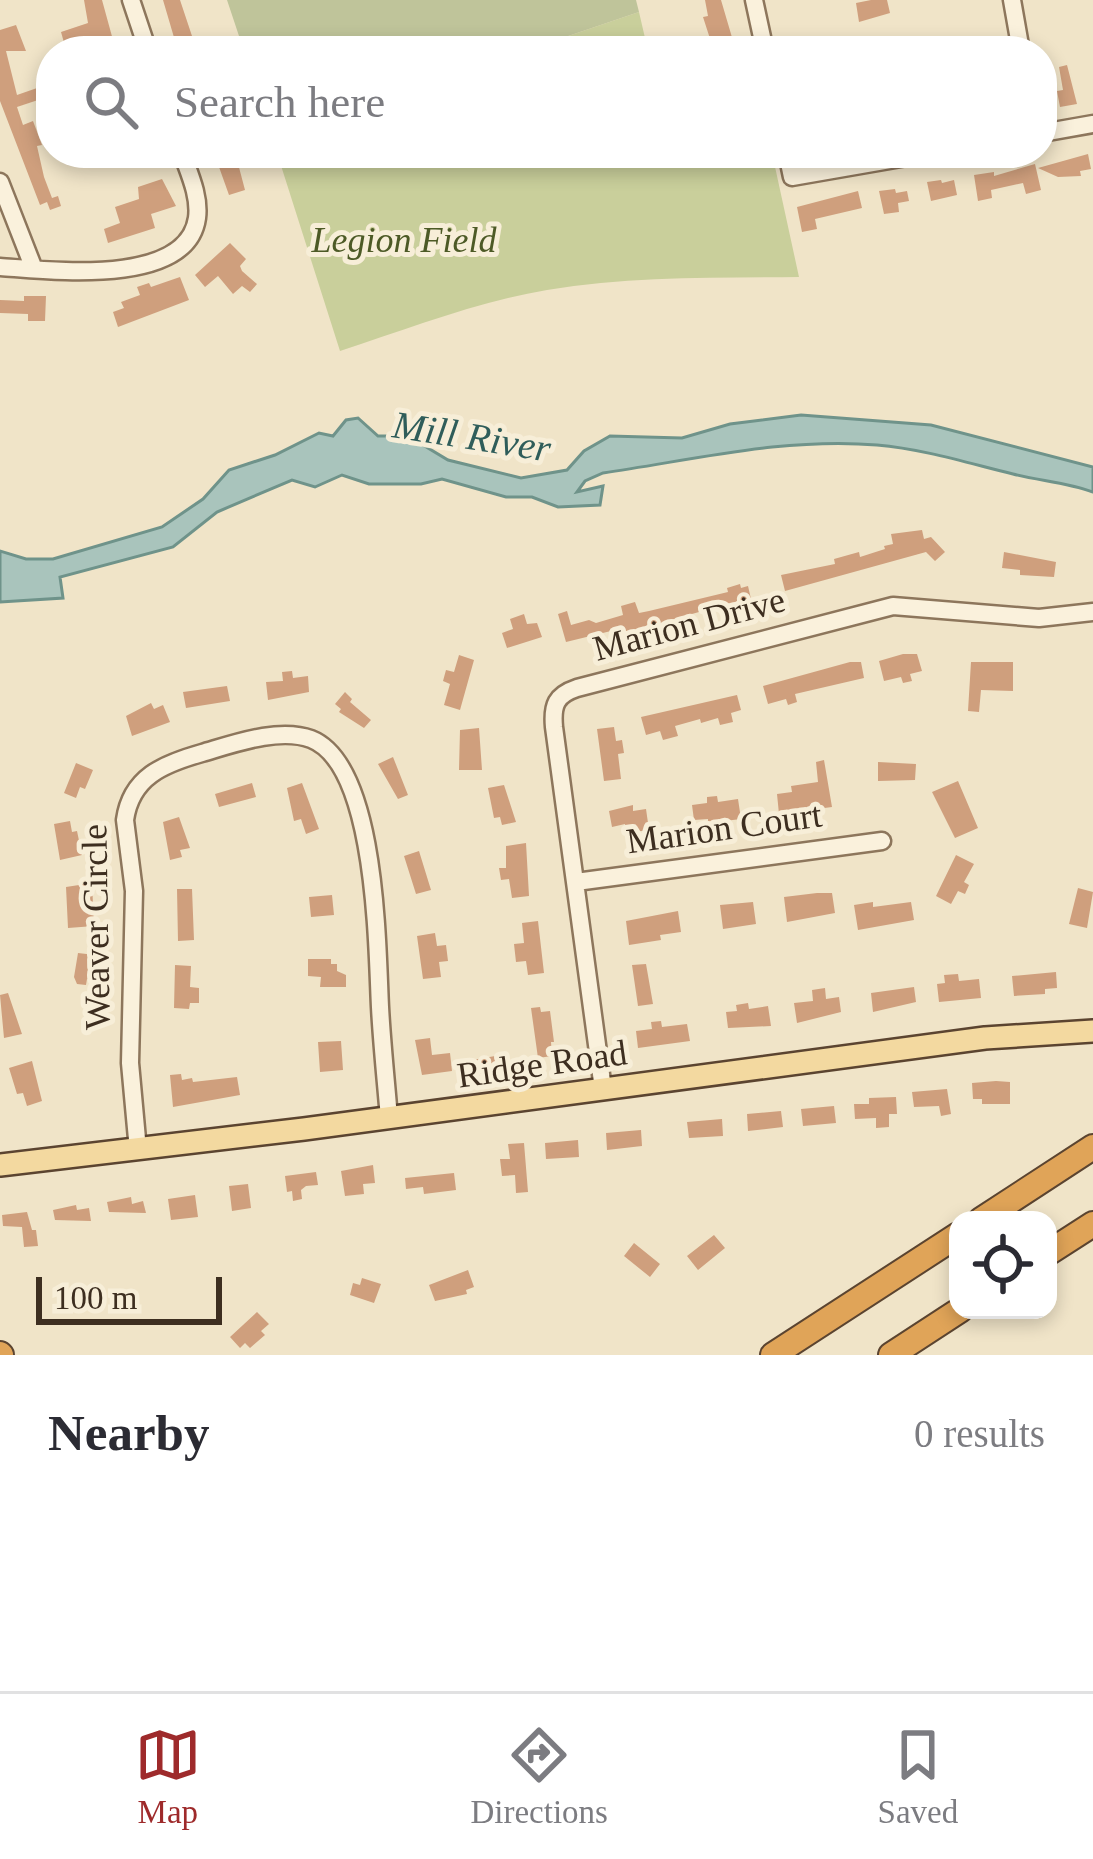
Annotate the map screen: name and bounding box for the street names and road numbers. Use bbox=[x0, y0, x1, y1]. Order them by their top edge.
street label: Marion Drive bbox=[589, 579, 789, 669]
street label: Marion Court bbox=[624, 794, 824, 862]
street label: Weaver Circle bbox=[74, 824, 118, 1030]
street label: Ridge Road bbox=[455, 1032, 629, 1096]

